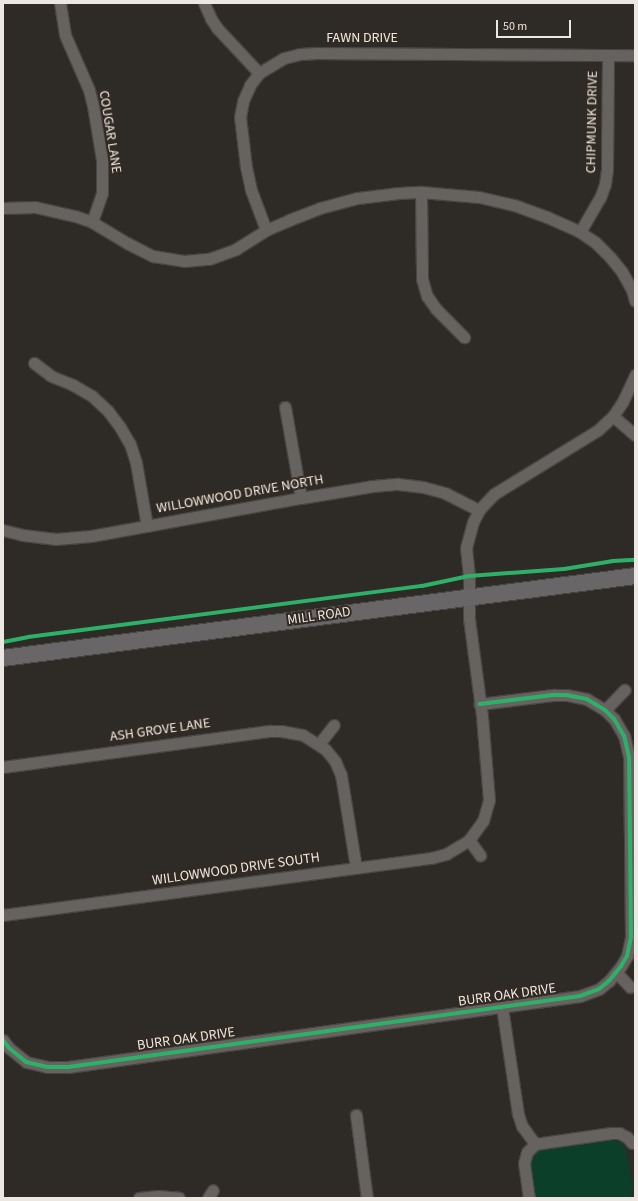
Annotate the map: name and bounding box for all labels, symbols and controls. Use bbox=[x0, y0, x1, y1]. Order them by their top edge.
scale bar bbox=[498, 12, 573, 38]
text: 50 m bbox=[503, 18, 527, 35]
street label: FAWN DRIVE bbox=[326, 30, 398, 46]
street label: CHIPMUNK DRIVE bbox=[583, 70, 601, 174]
street label: COUGAR LANE bbox=[95, 89, 125, 175]
street label: WILLOWWOOD DRIVE NORTH bbox=[155, 471, 325, 517]
street label: MILL ROAD bbox=[286, 603, 352, 629]
street label: ASH GROVE LANE bbox=[109, 715, 211, 745]
street label: WILLOWWOOD DRIVE SOUTH bbox=[151, 849, 321, 889]
street label: BURR OAK DRIVE bbox=[457, 980, 557, 1010]
street label: BURR OAK DRIVE bbox=[136, 1024, 236, 1054]

